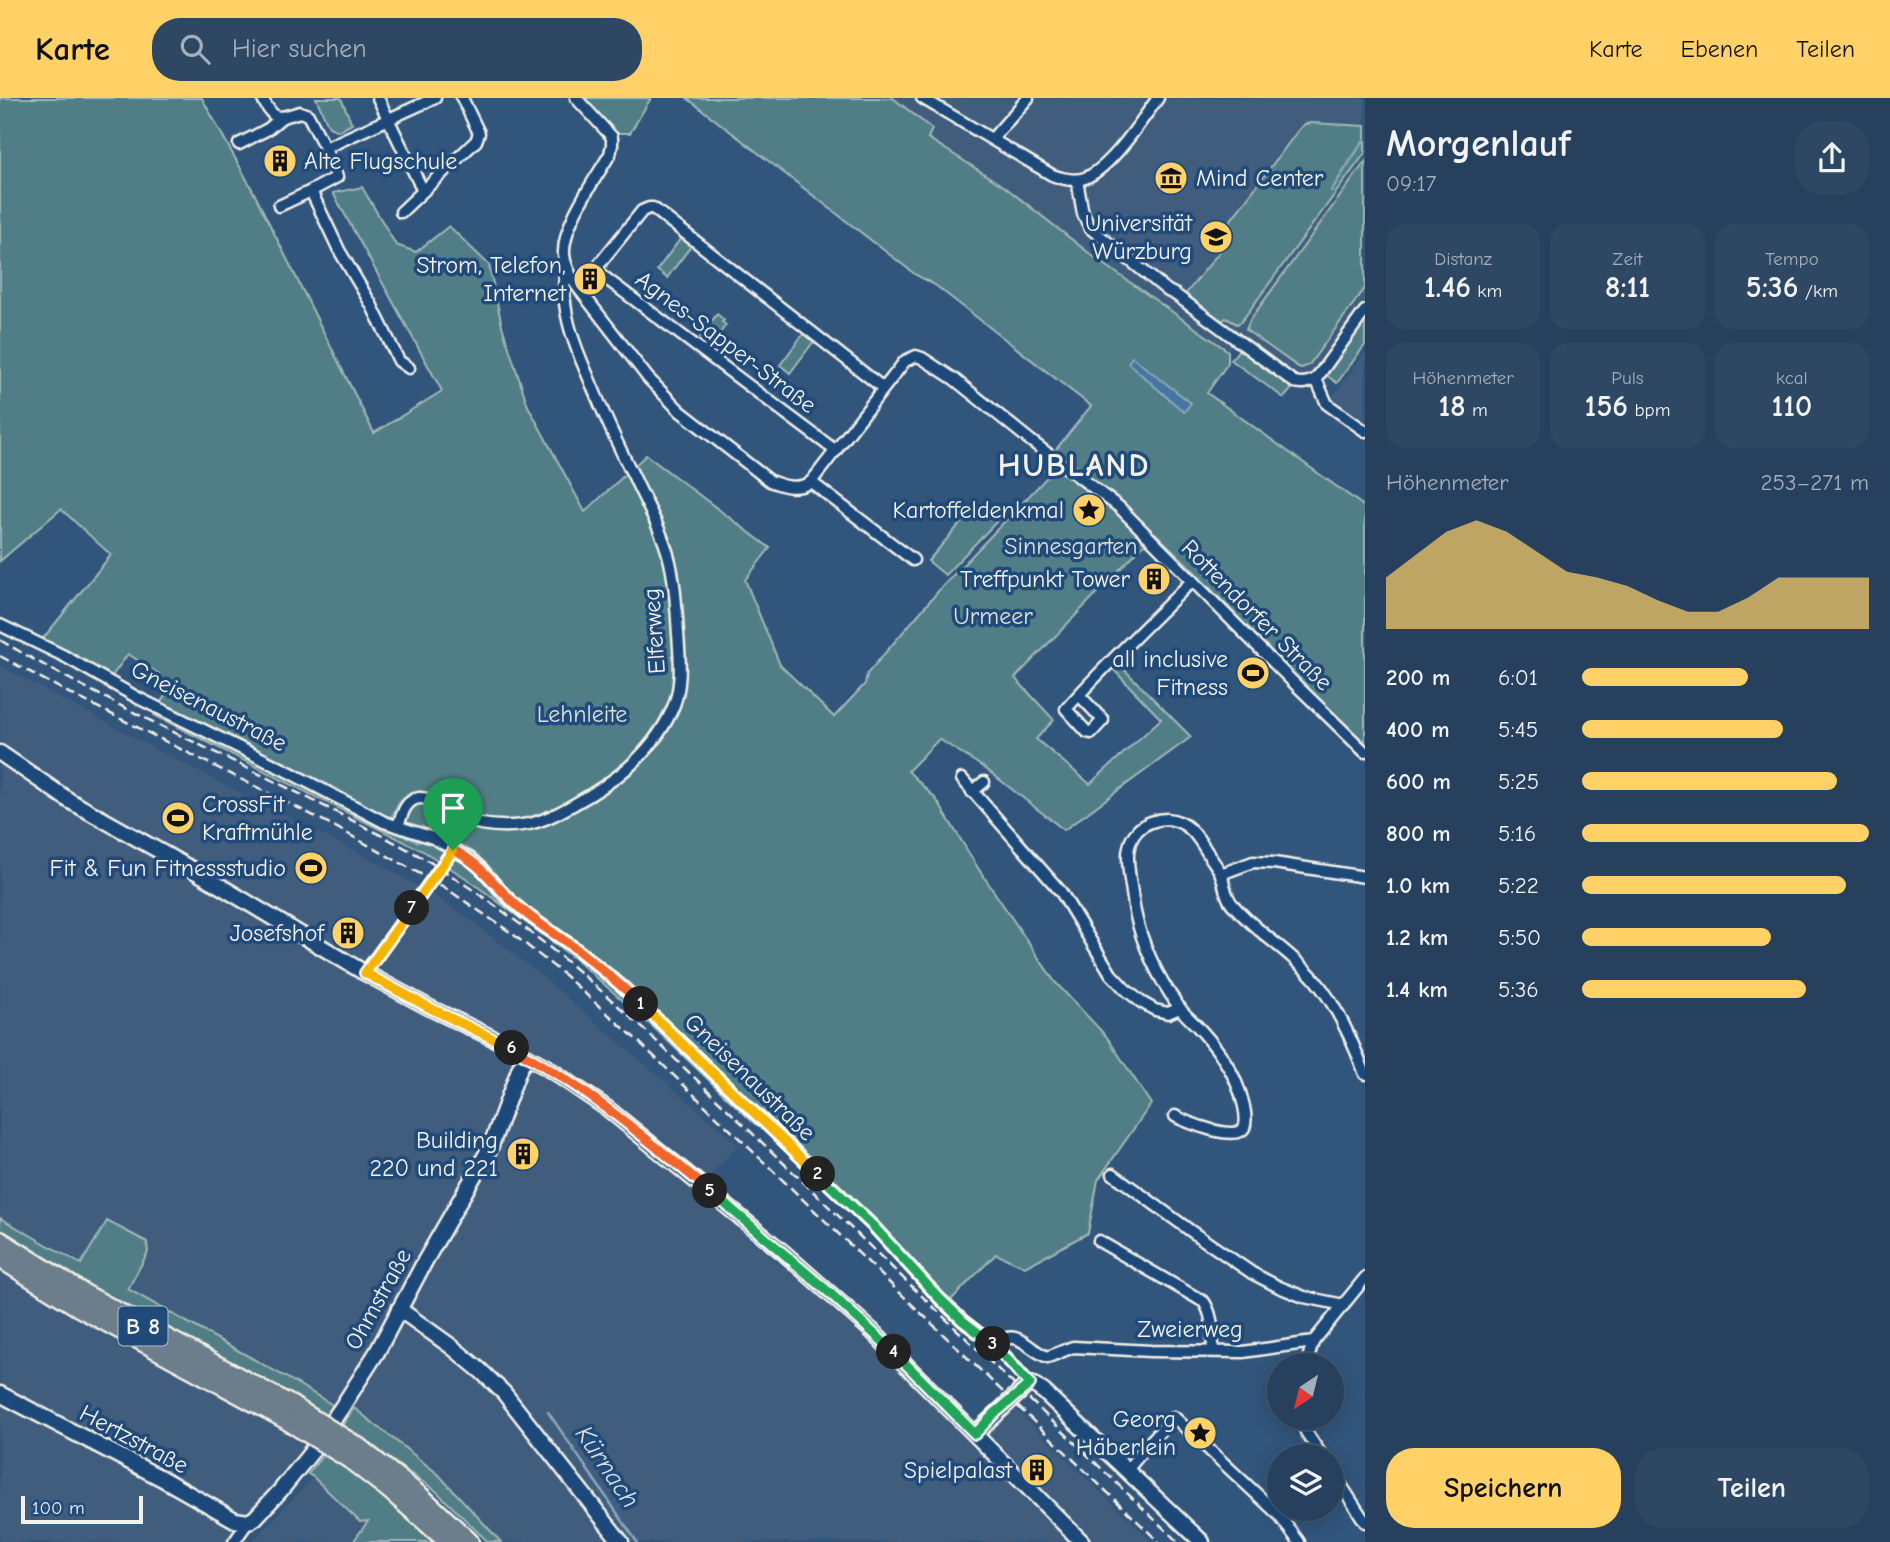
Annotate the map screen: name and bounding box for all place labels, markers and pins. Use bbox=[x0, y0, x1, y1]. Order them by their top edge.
building icon: Alte Flugschule bbox=[261, 142, 299, 180]
place label: Alte Flugschule bbox=[304, 147, 457, 175]
museum icon: Mind Center bbox=[1152, 159, 1190, 197]
place label: Mind Center bbox=[1196, 164, 1324, 192]
place label: Universität Würzburg bbox=[1085, 209, 1193, 265]
school or university icon: Universität Würzburg bbox=[1197, 218, 1235, 256]
place label: Strom, Telefon, Internet bbox=[416, 251, 567, 307]
building icon: Strom, Telefon, Internet bbox=[571, 260, 609, 298]
place icon: Kartoffeldenkmal bbox=[1070, 491, 1108, 529]
place label: Kartoffeldenkmal bbox=[893, 496, 1064, 524]
building icon: Treffpunkt Tower bbox=[1135, 560, 1173, 598]
place label: Treffpunkt Tower bbox=[960, 565, 1130, 593]
place label: all inclusive Fitness bbox=[1112, 645, 1228, 701]
sports icon: all inclusive Fitness bbox=[1234, 654, 1272, 692]
pin bbox=[423, 778, 483, 850]
place label: CrossFit Kraftmühle bbox=[202, 790, 313, 846]
sports icon: CrossFit Kraftmühle bbox=[159, 799, 197, 837]
sports icon: Fit & Fun Fitnessstudio bbox=[292, 849, 330, 887]
place label: Fit & Fun Fitnessstudio bbox=[50, 854, 286, 882]
pin: 7 bbox=[394, 890, 430, 926]
building icon: Josefshof bbox=[329, 914, 367, 952]
place label: Josefshof bbox=[230, 919, 325, 947]
pin: 1 bbox=[624, 986, 658, 1021]
pin: 6 bbox=[494, 1030, 530, 1066]
place label: Building 220 und 221 bbox=[369, 1126, 498, 1182]
building icon: Building 220 und 221 bbox=[504, 1135, 542, 1173]
pin: 2 bbox=[800, 1156, 836, 1192]
pin: 5 bbox=[692, 1174, 728, 1208]
pin: 3 bbox=[976, 1326, 1010, 1362]
pin: 4 bbox=[876, 1334, 912, 1370]
place label: Georg Häberlein bbox=[1076, 1405, 1176, 1461]
place icon: Georg Häberlein bbox=[1181, 1414, 1219, 1452]
building icon: Spielpalast bbox=[1018, 1451, 1056, 1489]
place label: Spielpalast bbox=[904, 1456, 1013, 1484]

